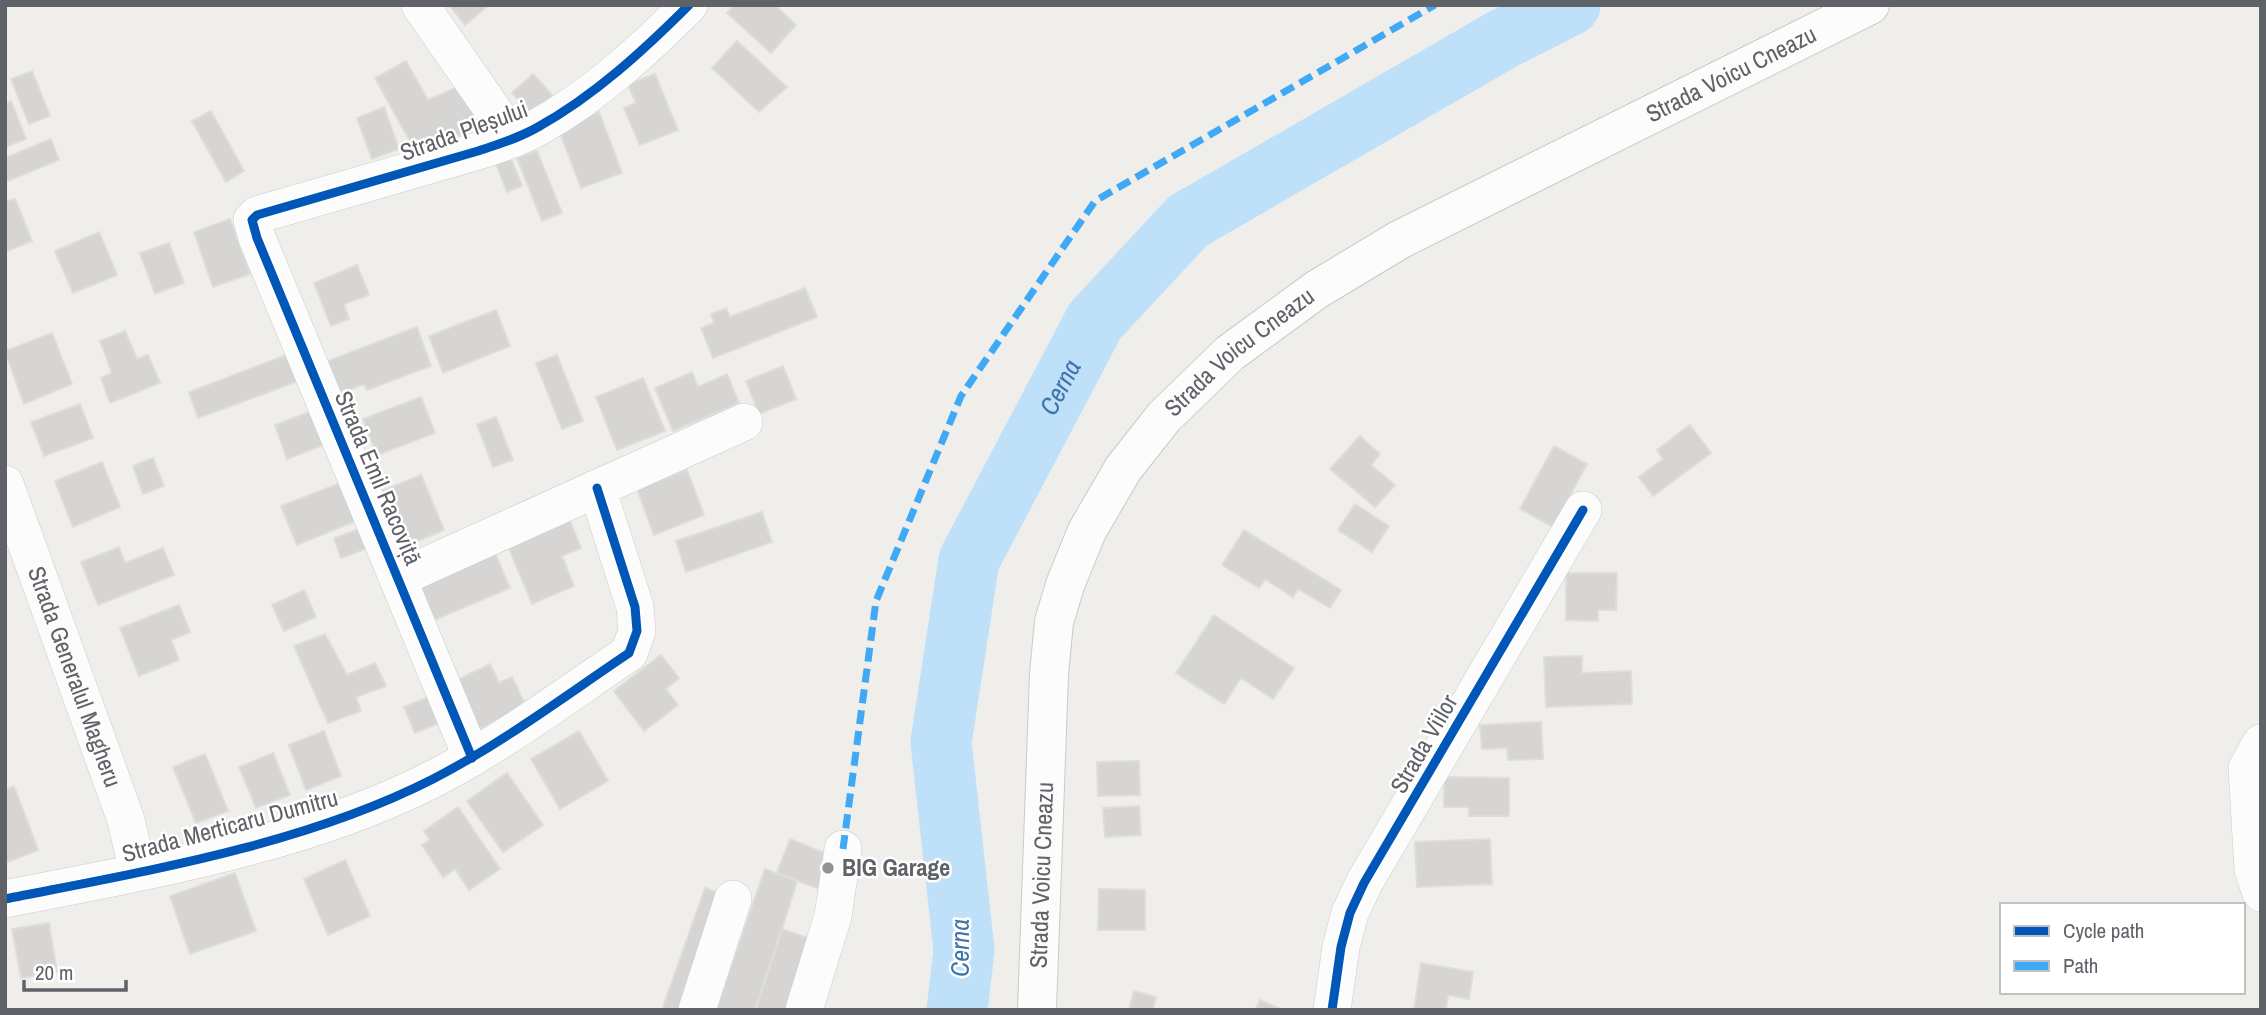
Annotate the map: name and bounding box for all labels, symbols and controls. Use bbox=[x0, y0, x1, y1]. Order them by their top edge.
street label: Strada Voicu Cneazu bbox=[1640, 17, 1821, 129]
street label: Strada Pleșului bbox=[395, 92, 532, 168]
street label: Strada Voicu Cneazu bbox=[1157, 280, 1320, 423]
water label: Cerna bbox=[1031, 353, 1089, 421]
street label: Strada Emil Racoviță bbox=[328, 386, 430, 569]
street label: Strada Generalul Magheru bbox=[21, 562, 130, 791]
street label: Strada Viilor bbox=[1382, 688, 1464, 799]
street label: Strada Merticaru Dumitru bbox=[118, 781, 341, 869]
street label: Strada Voicu Cneazu bbox=[1022, 781, 1060, 969]
place label: BIG Garage bbox=[842, 851, 950, 883]
marker: BIG Garage bbox=[820, 860, 836, 876]
legend bbox=[2000, 903, 2245, 994]
text: Cycle path bbox=[2063, 916, 2144, 945]
water label: Cerna bbox=[942, 919, 977, 977]
scale bar bbox=[24, 948, 126, 992]
text: Path bbox=[2063, 951, 2098, 980]
text: 20 m bbox=[35, 958, 73, 987]

